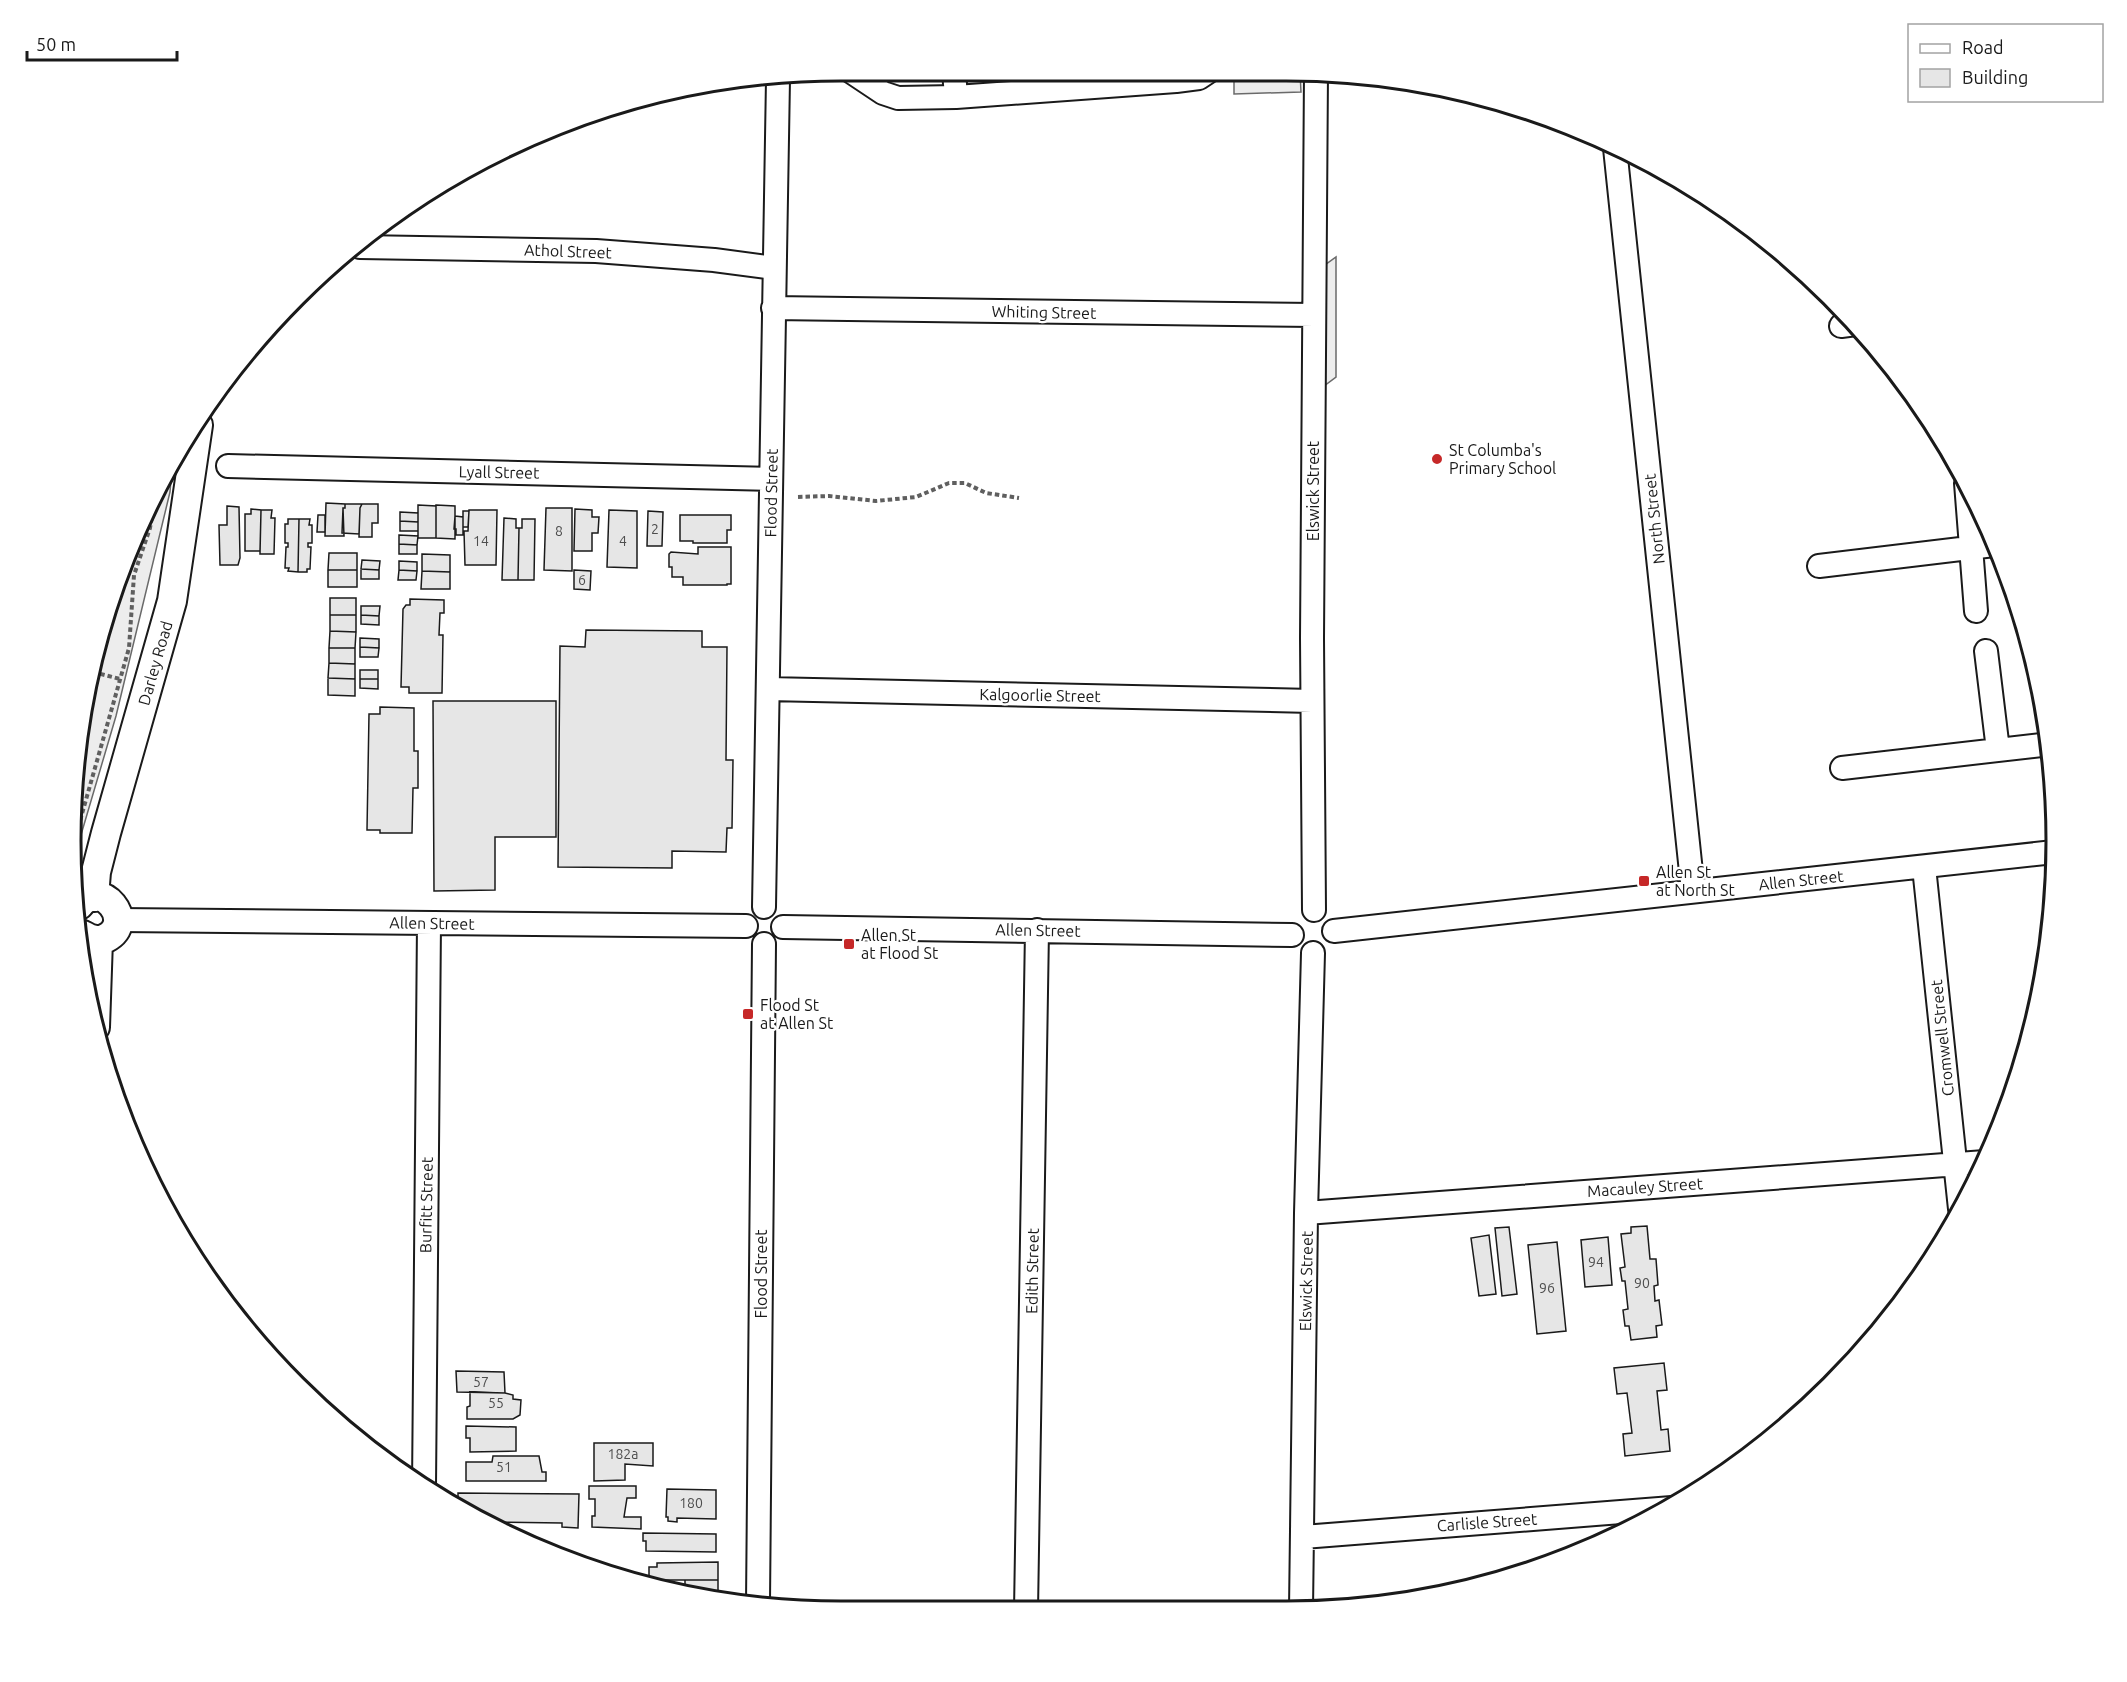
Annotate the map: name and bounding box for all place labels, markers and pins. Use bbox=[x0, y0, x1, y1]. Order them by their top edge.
place label: St Columba's Primary School bbox=[1449, 441, 1556, 477]
marker: St Columba's Primary School bbox=[1430, 452, 1444, 466]
place label: Allen St at North St bbox=[1656, 863, 1735, 899]
marker: Allen St at North St bbox=[1637, 874, 1651, 888]
place label: Allen St at Flood St bbox=[861, 926, 939, 962]
marker: Allen St at Flood St bbox=[842, 937, 856, 951]
place label: Flood St at Allen St bbox=[760, 996, 834, 1032]
marker: Flood St at Allen St bbox=[741, 1007, 755, 1021]

